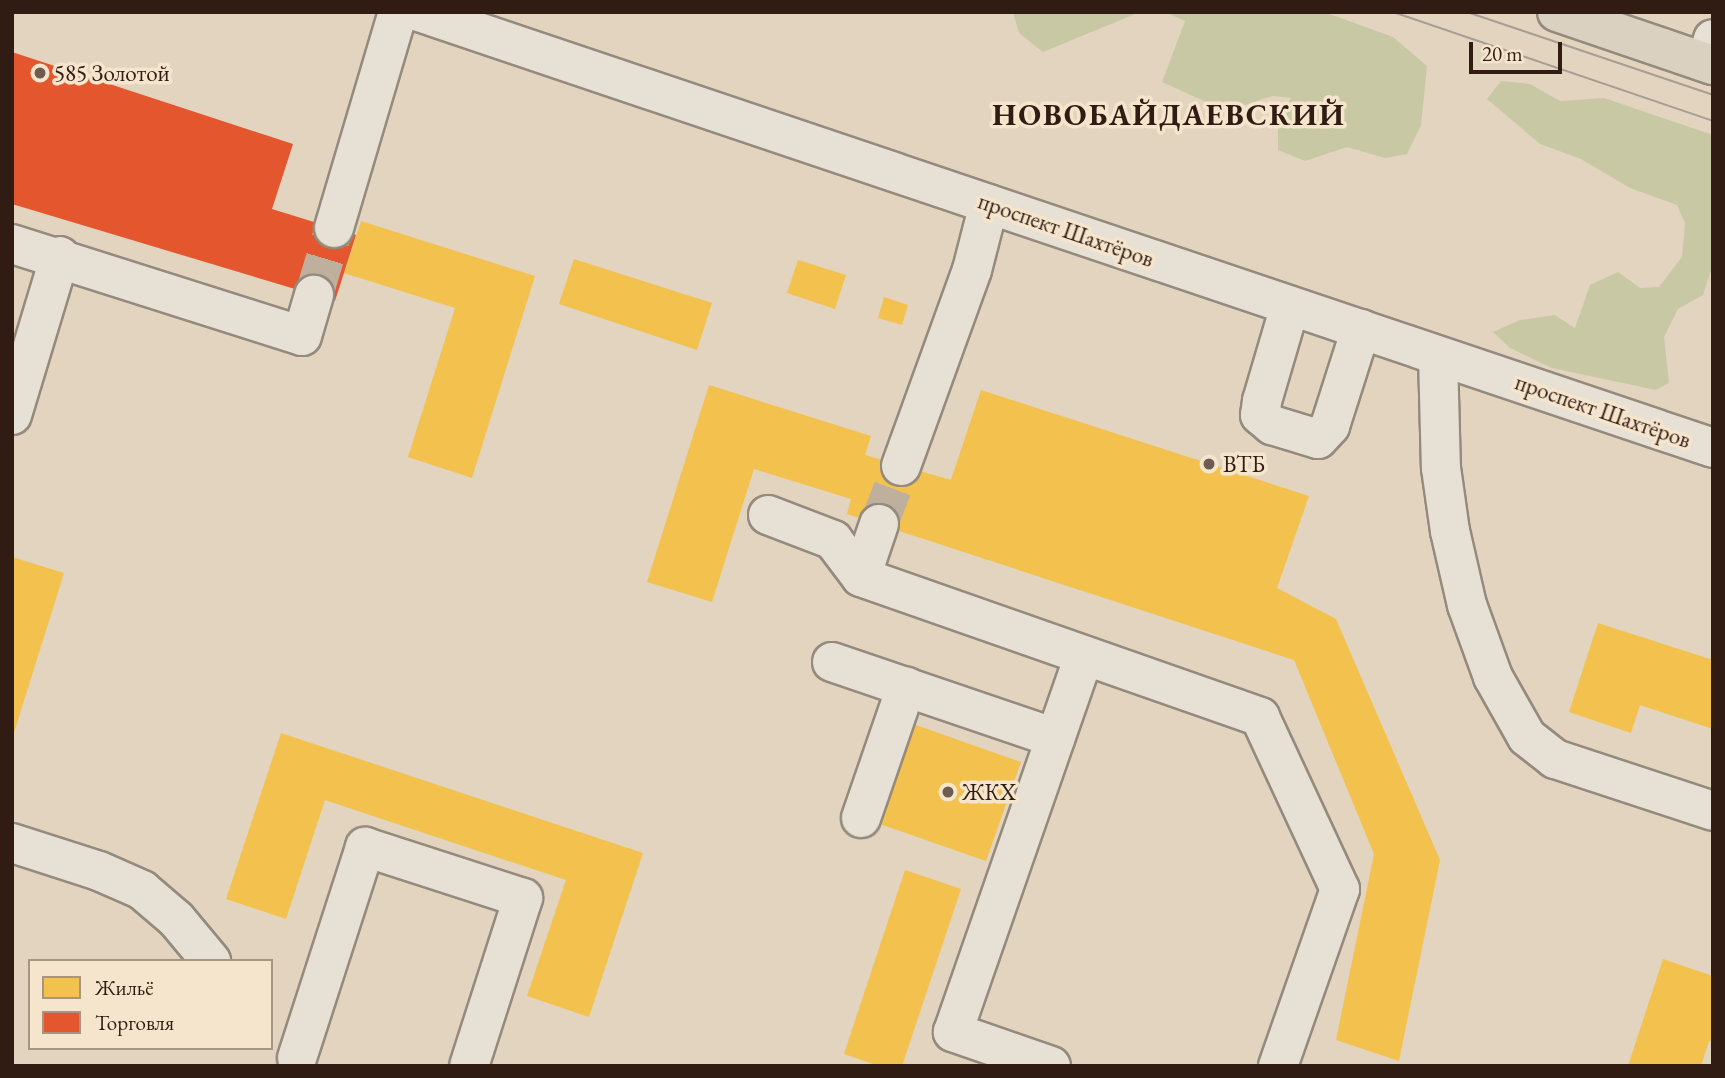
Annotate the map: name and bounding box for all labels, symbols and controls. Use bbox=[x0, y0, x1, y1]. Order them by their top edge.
scale bar bbox=[1473, 28, 1566, 72]
text: 20 m bbox=[1482, 40, 1523, 67]
place label: 585 Золотой bbox=[54, 59, 170, 87]
marker: 585 Золотой bbox=[32, 65, 48, 81]
district label: НОВОБАЙДАЕВСКИЙ bbox=[994, 97, 1344, 133]
street label: проспект Шахтёров bbox=[975, 187, 1157, 273]
street label: проспект Шахтёров bbox=[1512, 368, 1694, 454]
place label: ВТБ bbox=[1223, 450, 1265, 478]
marker: ВТБ bbox=[1201, 456, 1217, 472]
place label: ЖКХ bbox=[962, 778, 1016, 806]
marker: ЖКХ bbox=[940, 784, 956, 800]
legend bbox=[28, 959, 273, 1050]
text: Жильё bbox=[95, 974, 154, 1001]
text: Торговля bbox=[95, 1009, 174, 1036]

